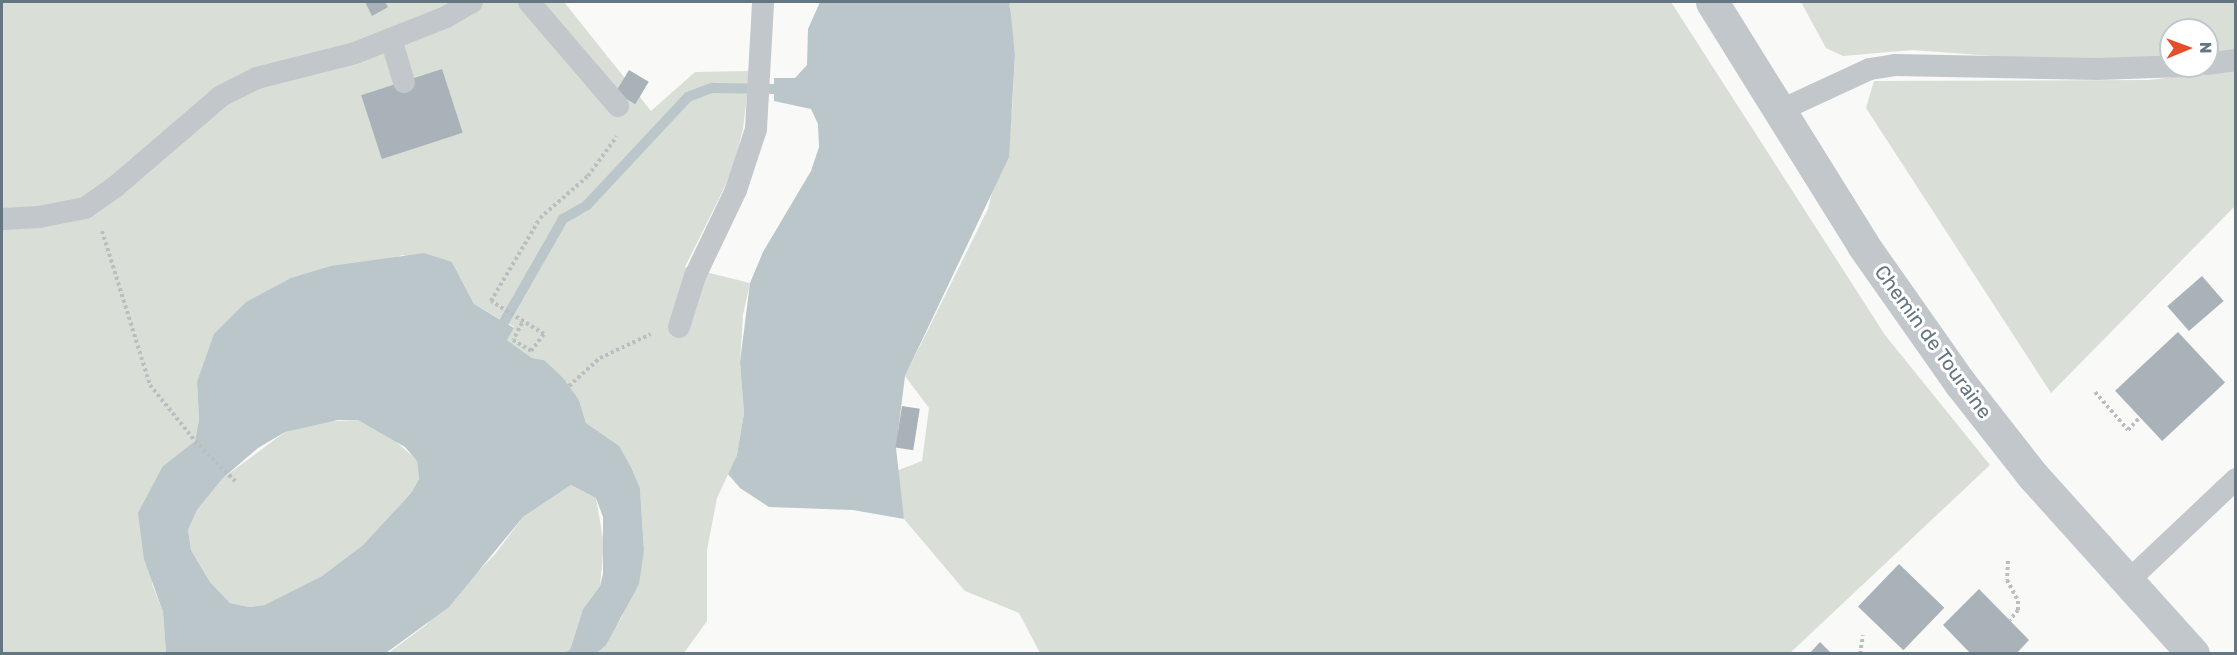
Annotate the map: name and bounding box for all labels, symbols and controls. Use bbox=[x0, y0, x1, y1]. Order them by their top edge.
north arrow bbox=[2159, 18, 2219, 78]
text: N bbox=[2196, 42, 2215, 54]
street label: Chemin de Touraine bbox=[1869, 260, 1997, 424]

